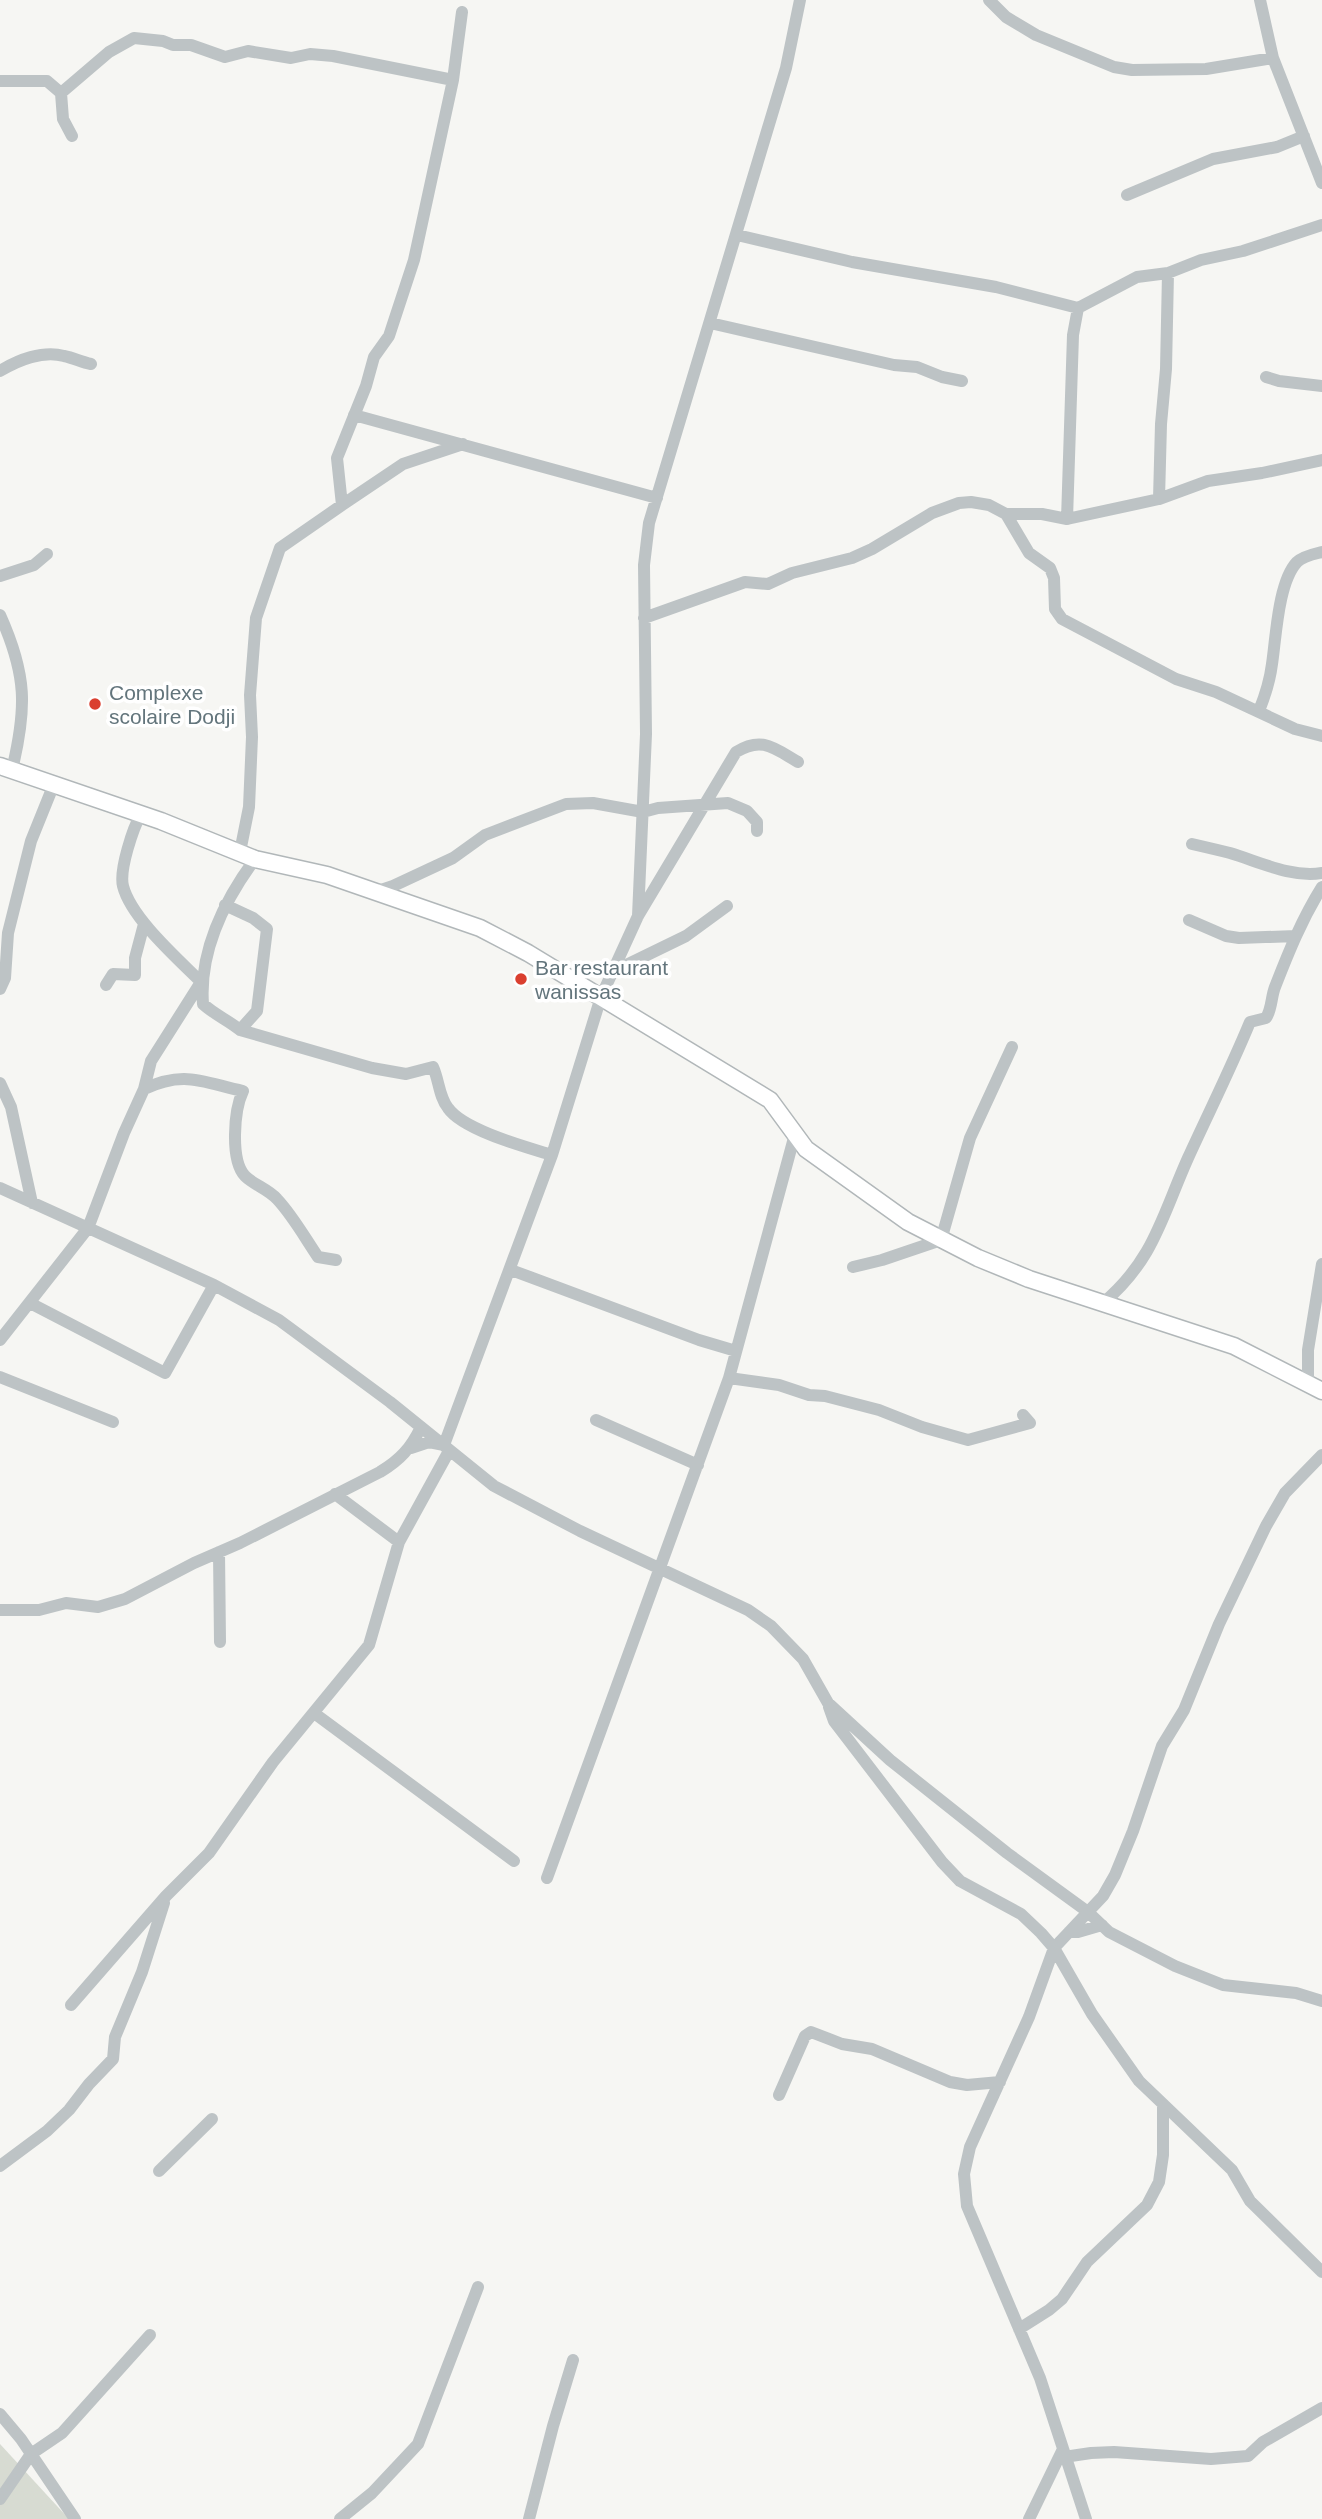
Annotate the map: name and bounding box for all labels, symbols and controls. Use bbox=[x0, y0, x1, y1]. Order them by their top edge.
place label: Complexe scolaire Dodji bbox=[109, 681, 235, 728]
marker: Complexe scolaire Dodji bbox=[87, 696, 103, 712]
place label: Bar restaurant wanissas bbox=[534, 956, 668, 1003]
marker: Bar restaurant wanissas bbox=[513, 971, 529, 987]

